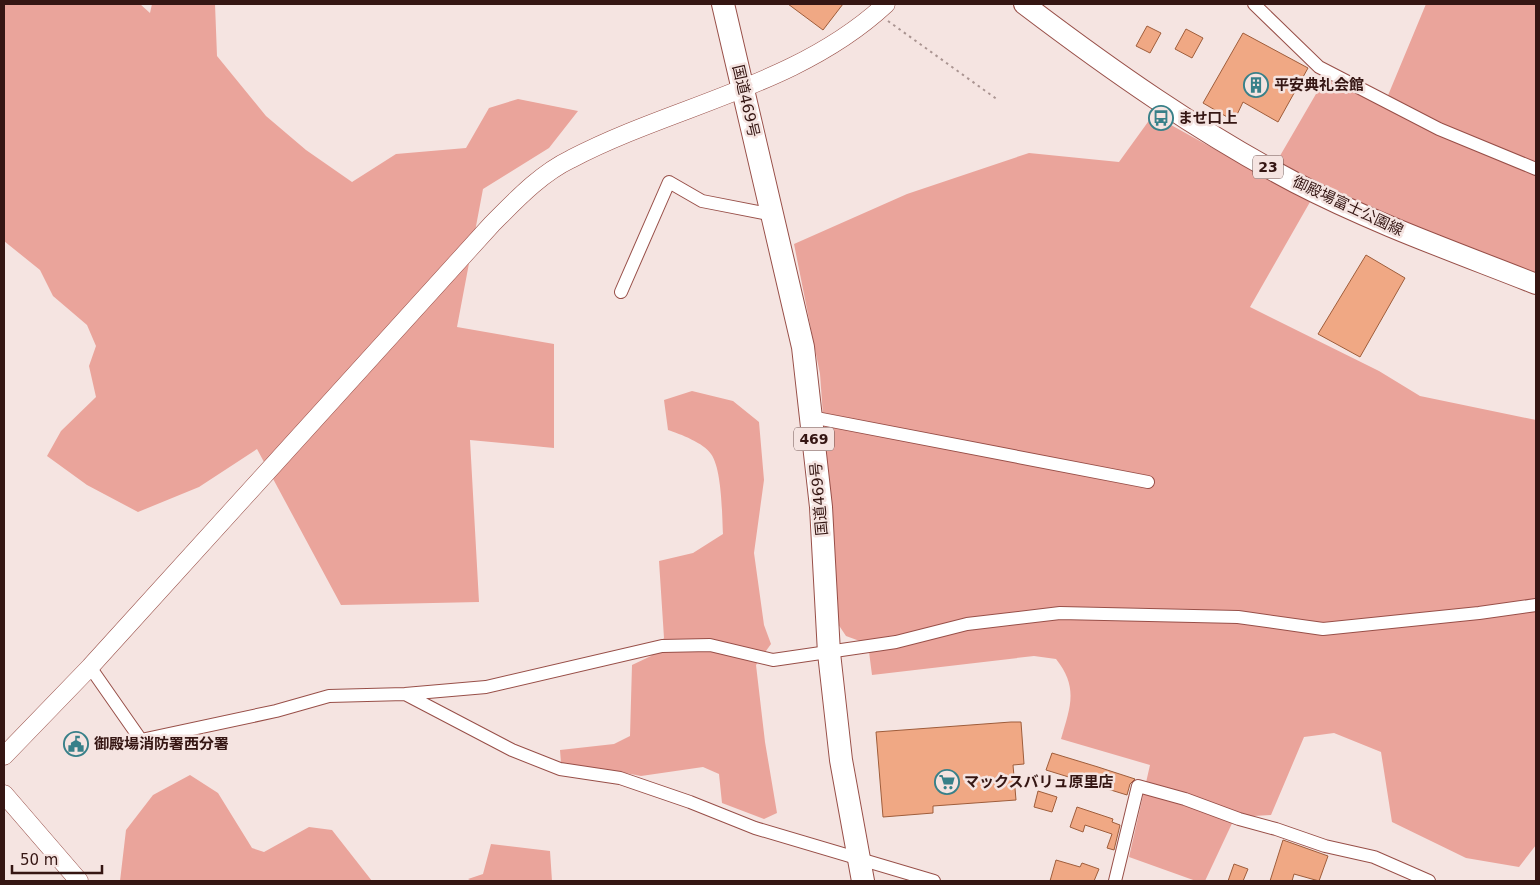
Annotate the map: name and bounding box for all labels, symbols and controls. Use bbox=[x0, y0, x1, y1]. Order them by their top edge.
street label: 国道469号 bbox=[729, 63, 763, 139]
building icon: 平安典礼会館 bbox=[1243, 72, 1269, 98]
place label: 平安典礼会館 bbox=[1274, 76, 1364, 94]
bus stop icon: ませ口上 bbox=[1148, 105, 1174, 131]
place label: ませ口上 bbox=[1178, 109, 1238, 127]
road number: 23 bbox=[1253, 156, 1283, 178]
street label: 御殿場富士公園線 bbox=[1290, 172, 1406, 240]
road number: 469 bbox=[794, 428, 834, 450]
street label: 国道469号 bbox=[807, 462, 831, 536]
public building icon: 御殿場消防署西分署 bbox=[63, 731, 89, 757]
place label: 御殿場消防署西分署 bbox=[94, 735, 229, 753]
supermarket icon: マックスバリュ原里店 bbox=[934, 769, 960, 795]
place label: マックスバリュ原里店 bbox=[964, 773, 1114, 791]
scale bar bbox=[12, 842, 102, 874]
text: 50 m bbox=[20, 851, 58, 869]

